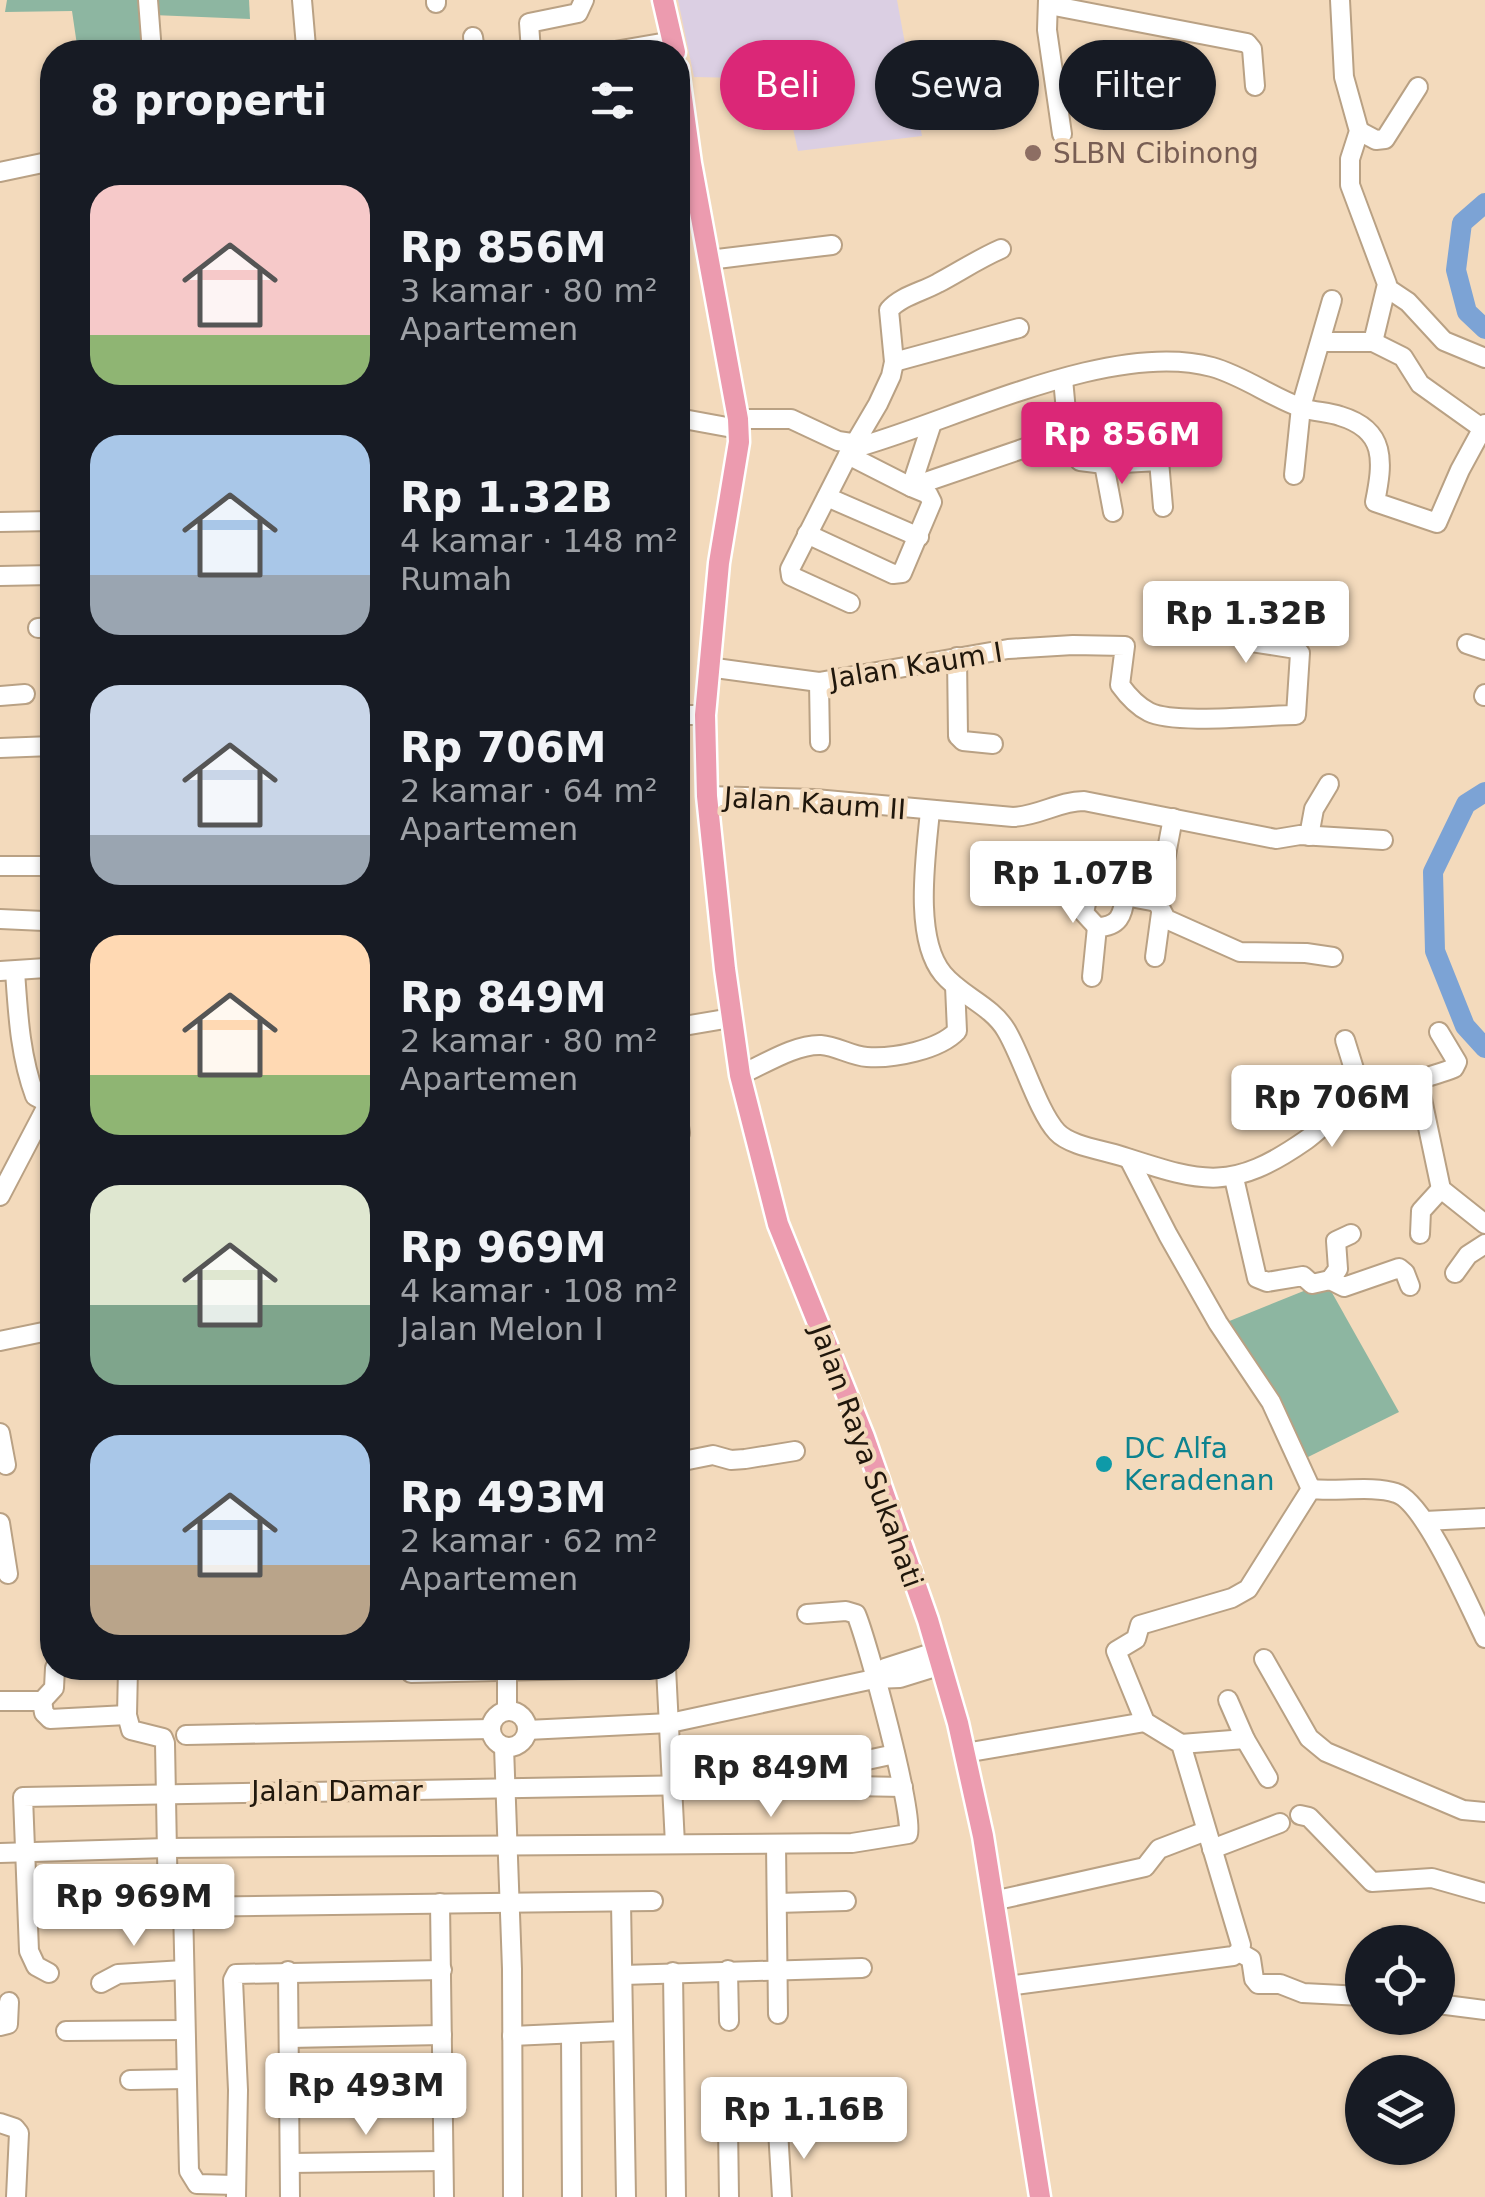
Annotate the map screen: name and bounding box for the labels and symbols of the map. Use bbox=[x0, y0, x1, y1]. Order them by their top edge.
place label: SLBN Cibinong bbox=[1053, 137, 1259, 170]
marker: SLBN Cibinong bbox=[1022, 142, 1044, 164]
pin: Rp 856M bbox=[1030, 402, 1214, 487]
pin: Rp 1.32B bbox=[1143, 581, 1349, 666]
street label: Jalan Kaum I bbox=[825, 636, 1005, 696]
street label: Jalan Kaum II bbox=[721, 781, 907, 826]
pin: Rp 1.07B bbox=[970, 841, 1176, 926]
pin: Rp 706M bbox=[1240, 1065, 1424, 1150]
street label: Jalan Raya Sukahati bbox=[803, 1318, 930, 1592]
place label: DC Alfa Keradenan bbox=[1124, 1432, 1275, 1497]
marker: DC Alfa Keradenan bbox=[1093, 1453, 1115, 1475]
pin: Rp 849M bbox=[679, 1735, 863, 1820]
street label: Jalan Damar bbox=[249, 1775, 423, 1808]
pin: Rp 969M bbox=[42, 1864, 226, 1949]
pin: Rp 493M bbox=[274, 2053, 458, 2138]
pin: Rp 1.16B bbox=[701, 2077, 907, 2162]

